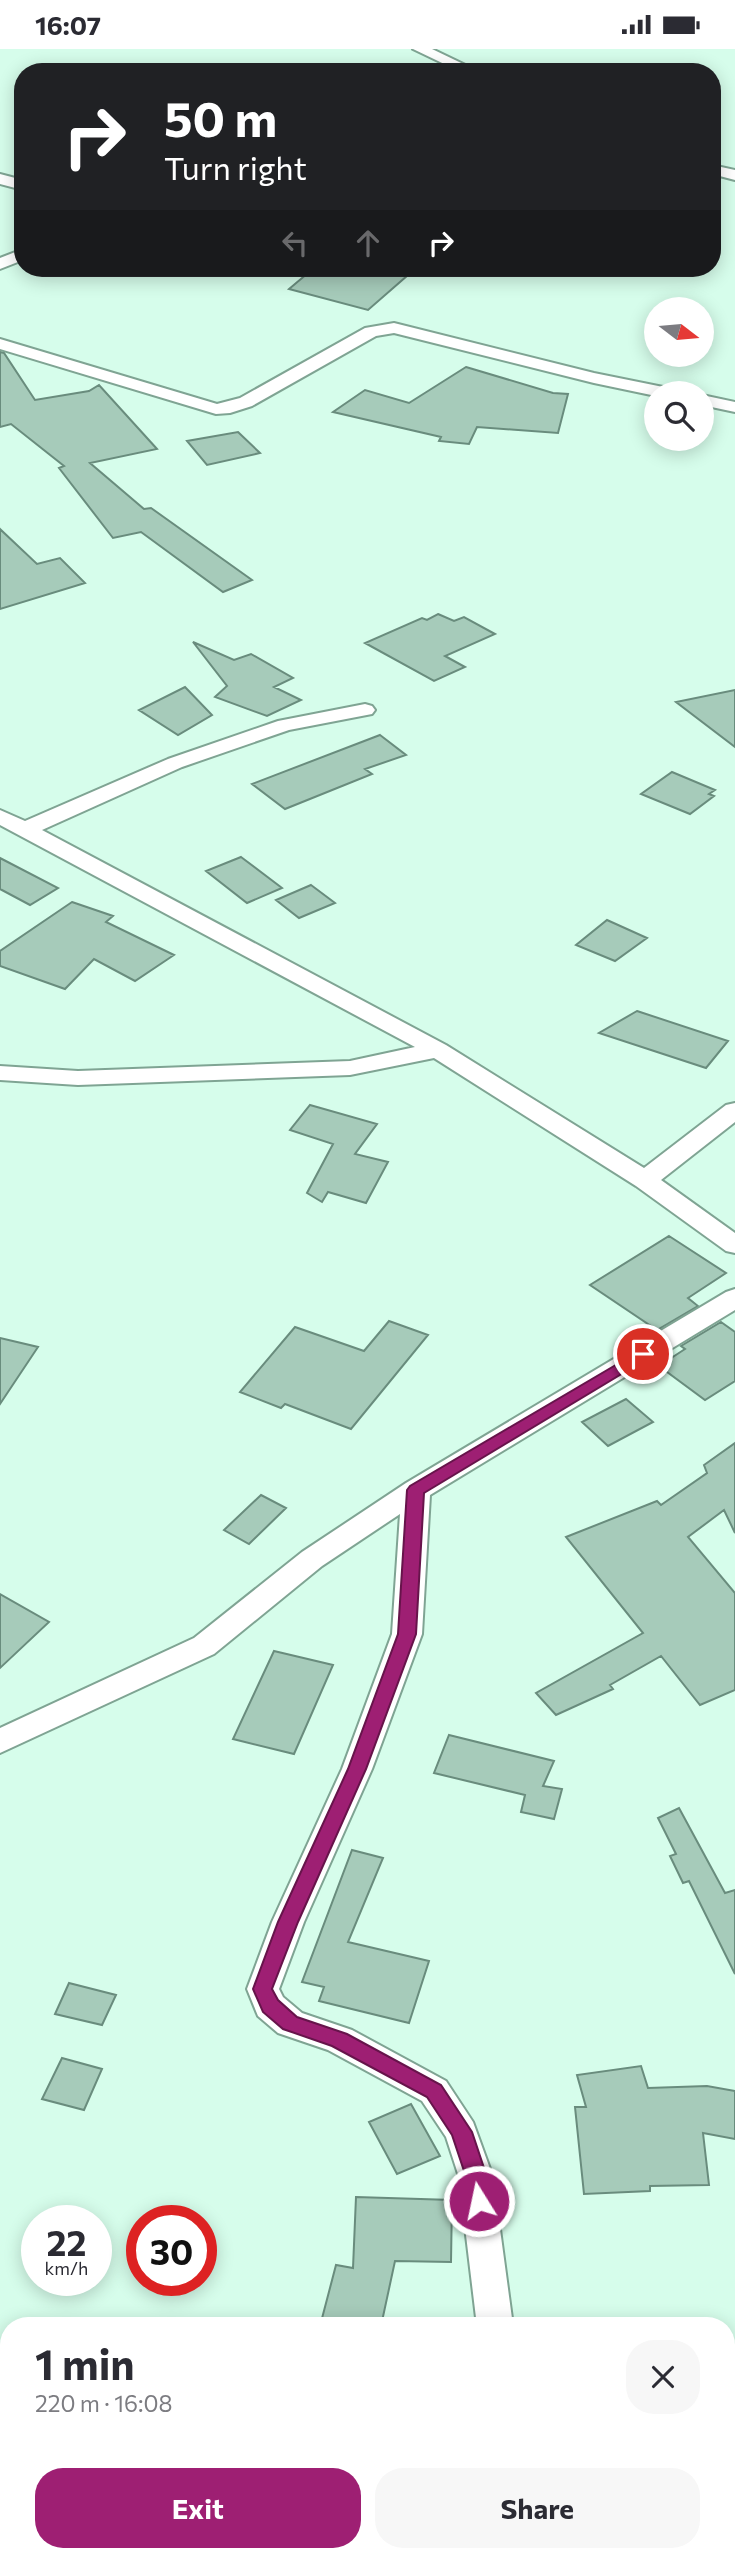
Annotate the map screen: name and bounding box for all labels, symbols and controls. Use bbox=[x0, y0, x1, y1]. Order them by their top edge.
text: 16:07 bbox=[35, 9, 101, 40]
text: 50 m bbox=[164, 87, 277, 147]
icon: right bbox=[49, 91, 140, 182]
text: Turn right bbox=[164, 147, 307, 187]
icon: left bbox=[276, 224, 314, 262]
icon: ahead bbox=[349, 224, 387, 262]
icon: right bbox=[422, 224, 460, 262]
north arrow bbox=[644, 297, 714, 367]
map controls bbox=[644, 297, 714, 451]
button: search bbox=[644, 381, 714, 451]
pin bbox=[613, 1324, 673, 1384]
icon: arrive bbox=[624, 1335, 662, 1373]
position arrow bbox=[442, 2164, 516, 2238]
speed limit sign: 30 bbox=[126, 2205, 217, 2296]
text: 22 bbox=[47, 2220, 86, 2263]
text: km/h bbox=[45, 2257, 88, 2279]
text: 1 min bbox=[35, 2337, 135, 2389]
button: close bbox=[626, 2340, 700, 2414]
text: 220 m · 16:08 bbox=[35, 2389, 172, 2417]
button: Exit bbox=[35, 2468, 361, 2548]
button: Share bbox=[375, 2468, 700, 2548]

